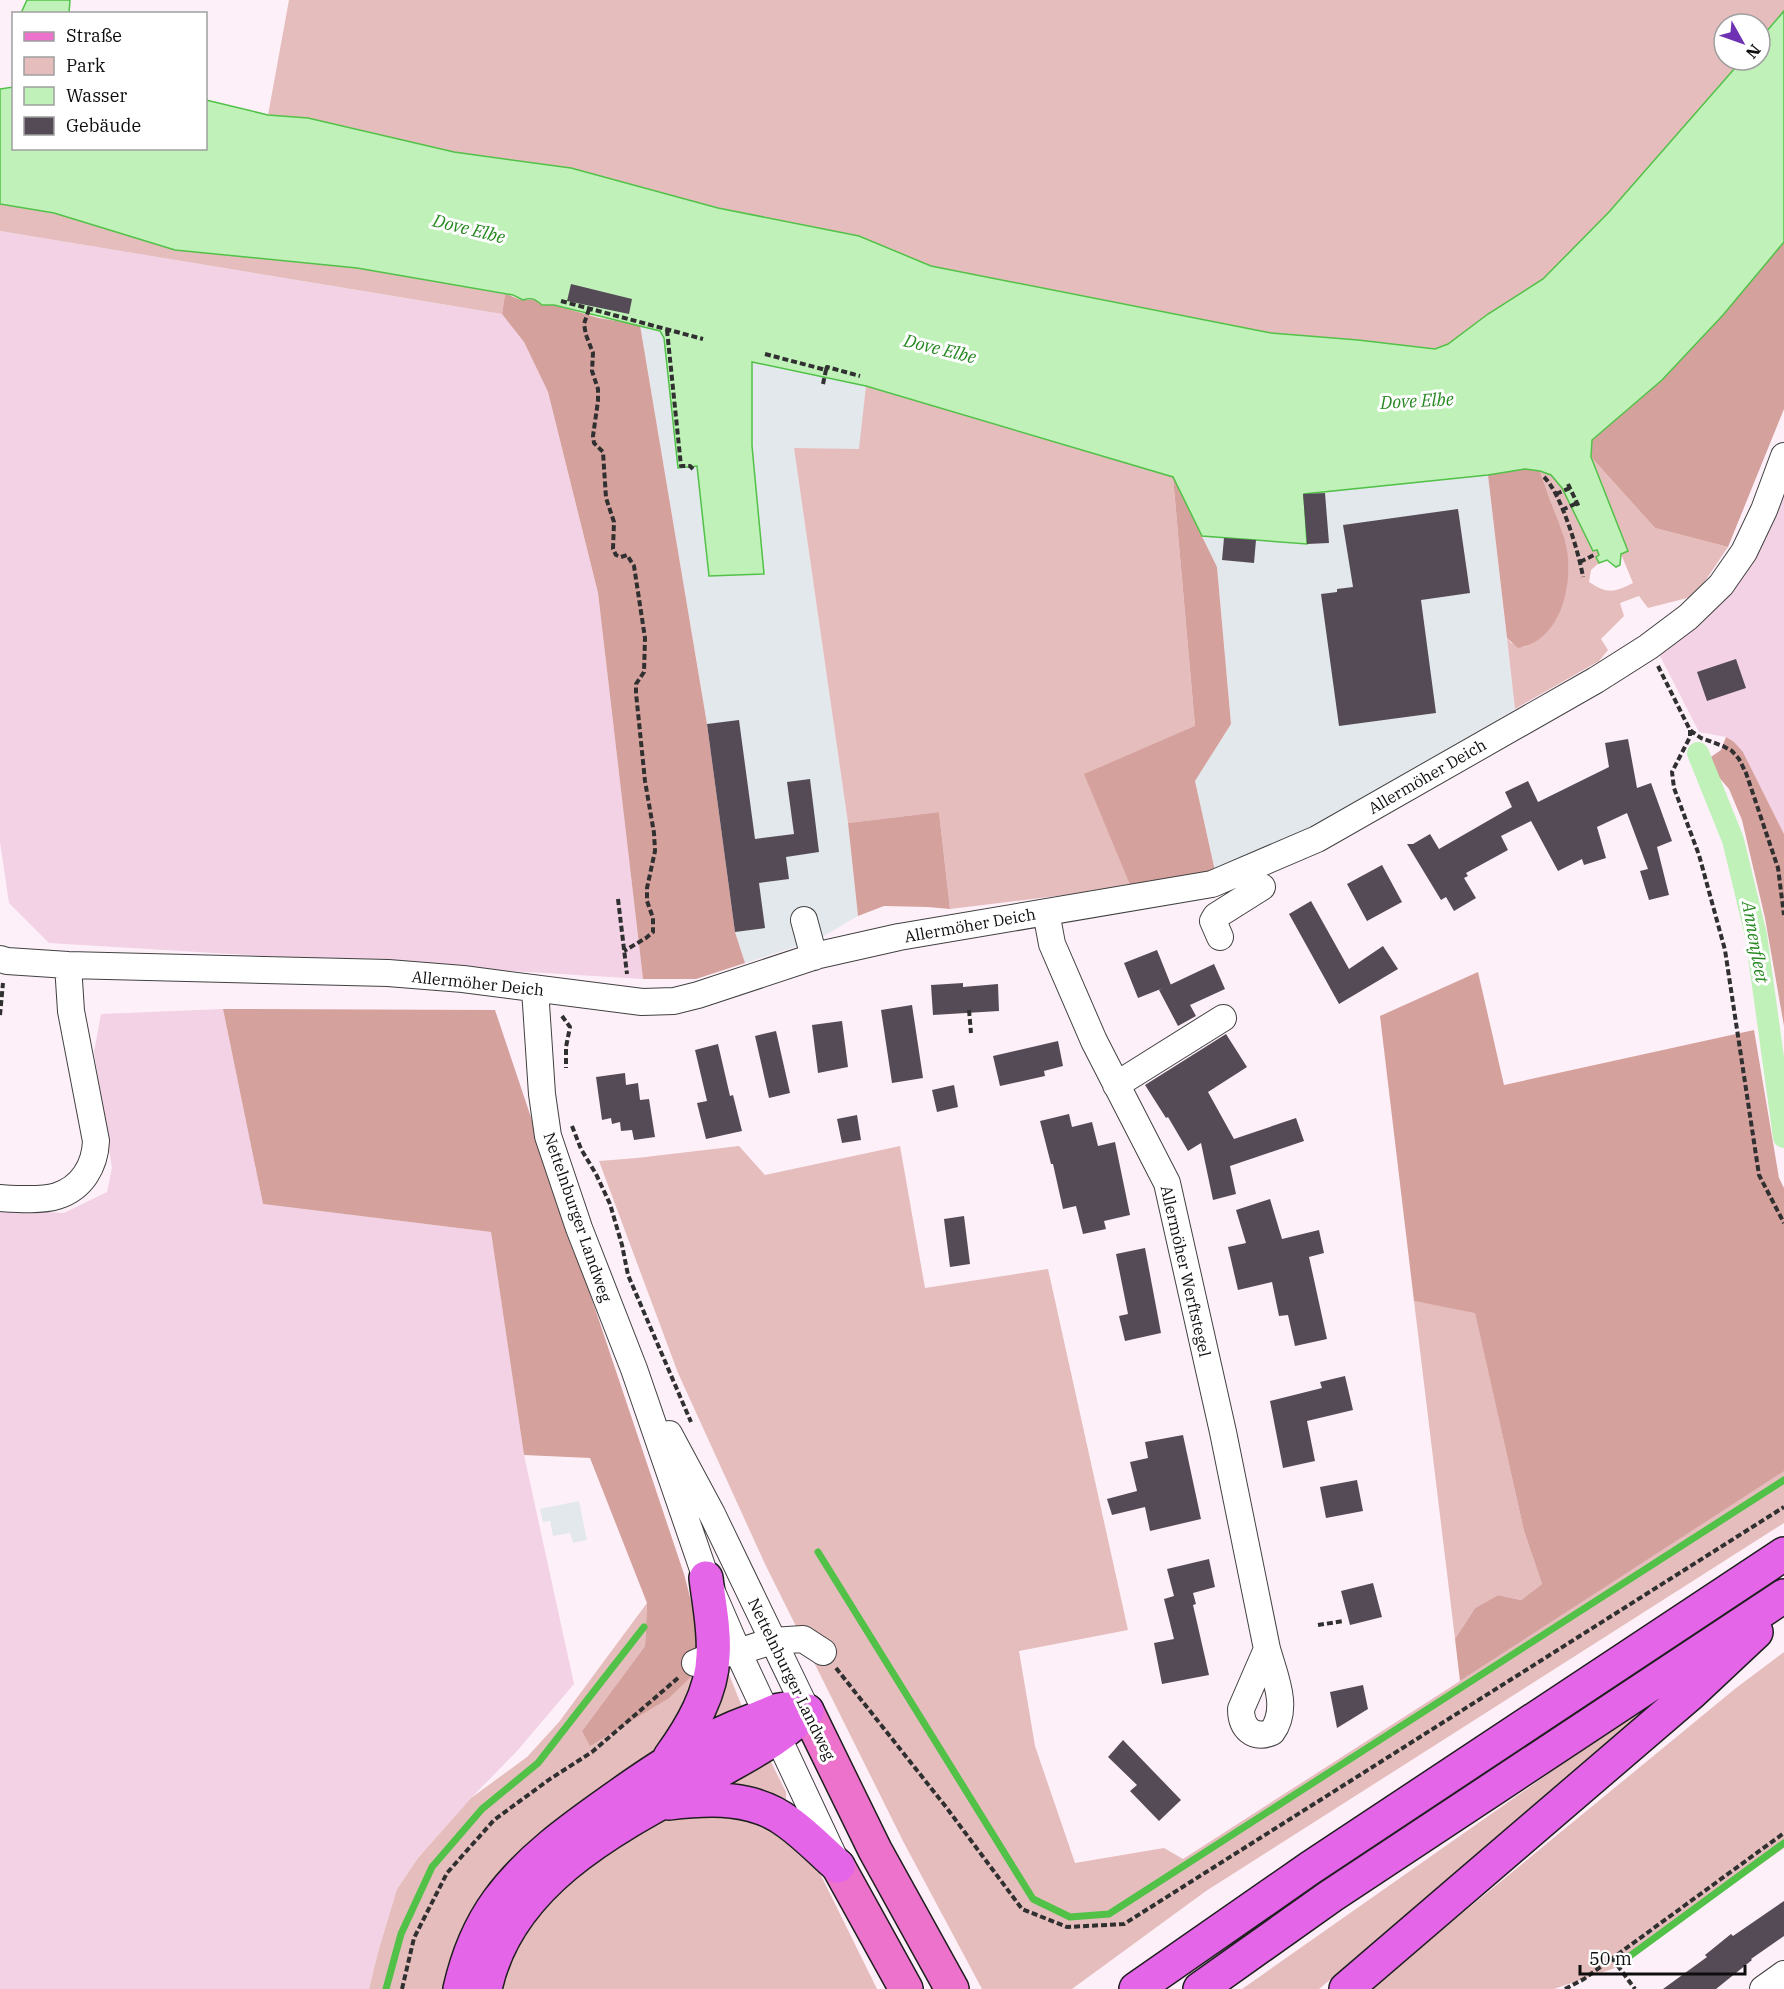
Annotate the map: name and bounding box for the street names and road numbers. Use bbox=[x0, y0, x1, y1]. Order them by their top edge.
street label: Allermöher Deich bbox=[1364, 734, 1490, 818]
street label: Allermöher Deich bbox=[903, 904, 1037, 946]
street label: Allermöher Deich bbox=[411, 966, 545, 1000]
street label: Nettelnburger Landweg bbox=[540, 1130, 617, 1305]
street label: Allermöher Werftstegel bbox=[1157, 1183, 1216, 1359]
street label: Nettelnburger Landweg bbox=[744, 1595, 840, 1764]

